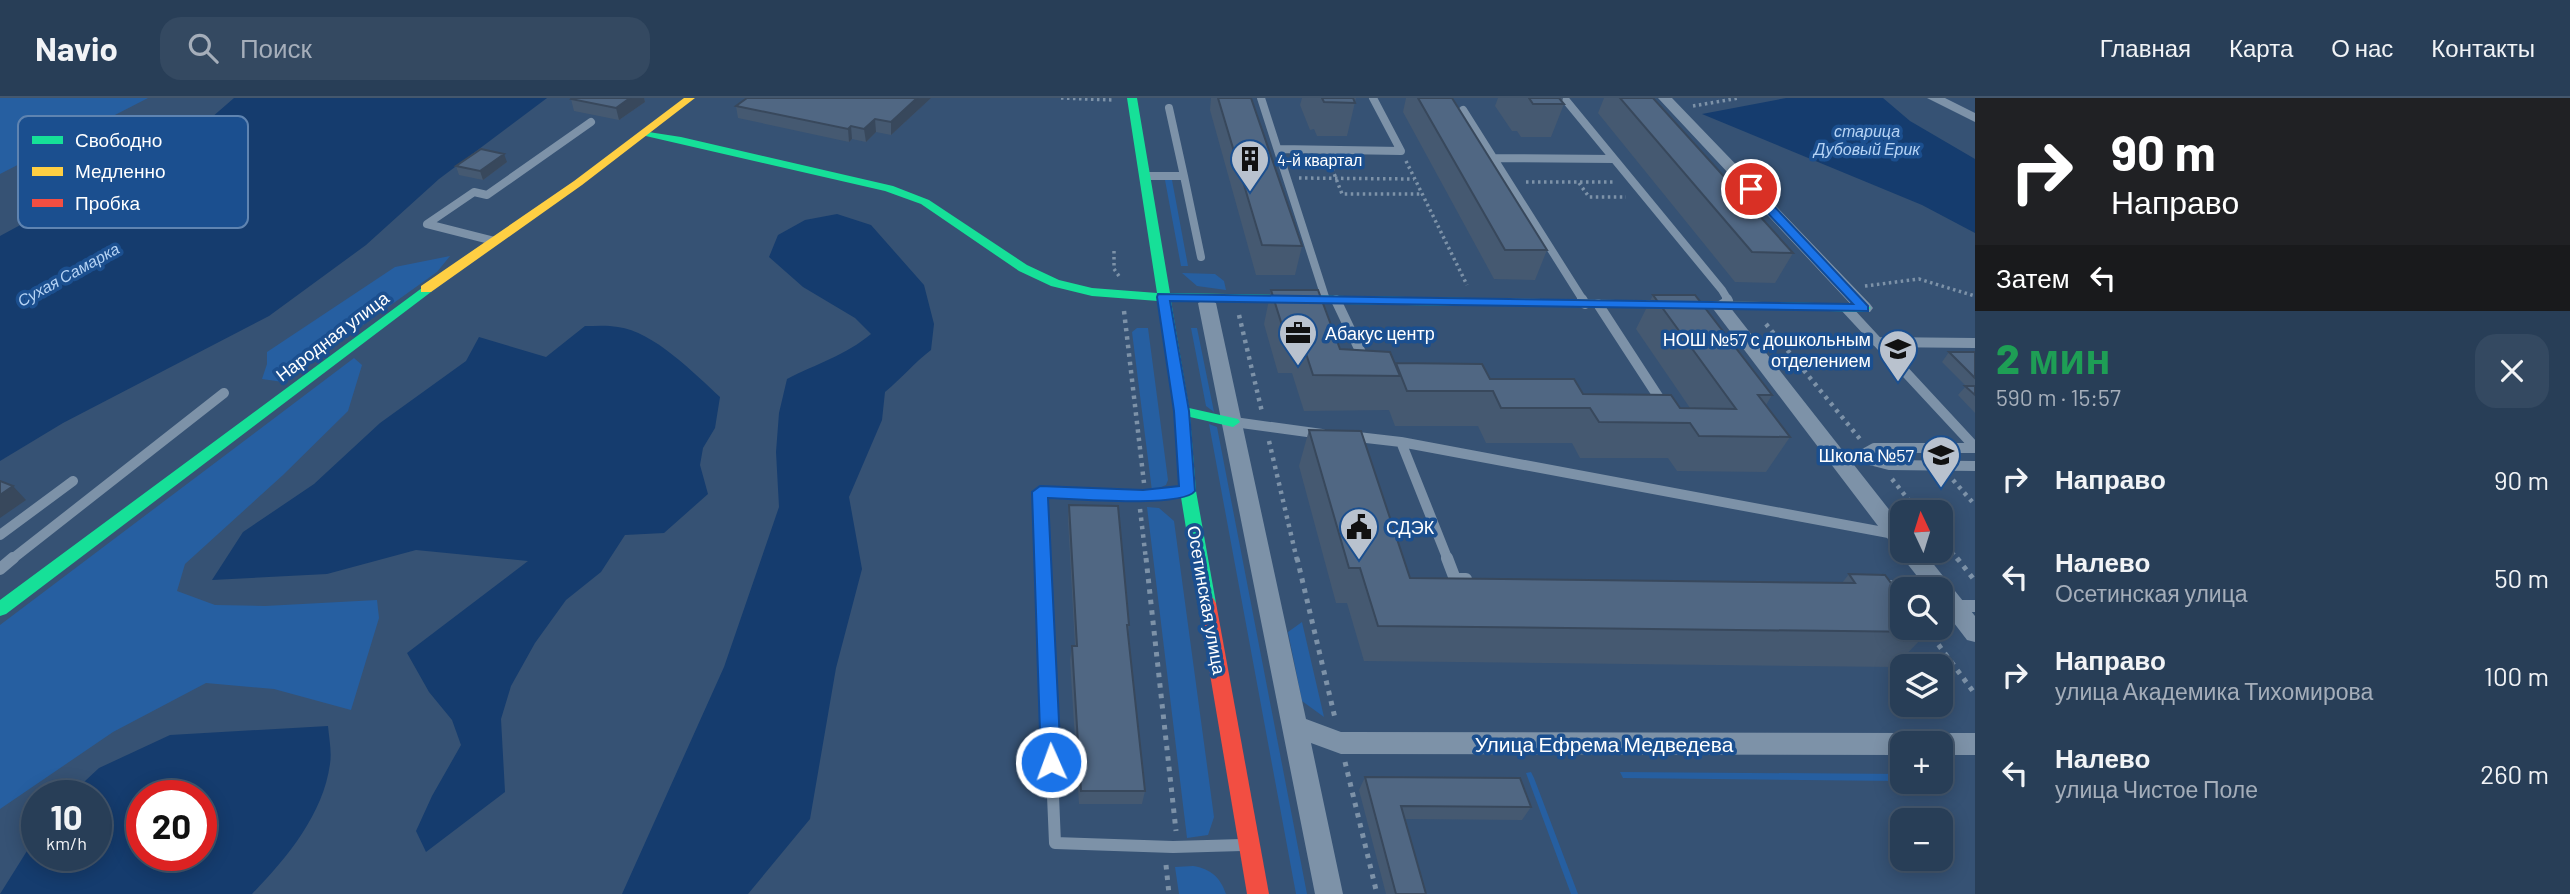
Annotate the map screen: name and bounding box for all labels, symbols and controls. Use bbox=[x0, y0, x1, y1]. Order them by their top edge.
search box bbox=[160, 17, 650, 80]
text: Navio bbox=[35, 28, 118, 68]
icon: search bbox=[184, 29, 222, 67]
text: Поиск bbox=[240, 32, 312, 63]
text: Главная bbox=[2100, 33, 2191, 62]
text: Карта bbox=[2229, 33, 2293, 62]
text: О нас bbox=[2331, 33, 2393, 62]
text: Контакты bbox=[2431, 33, 2535, 62]
legend bbox=[18, 116, 248, 228]
water label: старица Дубовый Ерик bbox=[1812, 121, 1921, 158]
text: 90 m bbox=[2111, 122, 2216, 181]
icon: right bbox=[1996, 126, 2087, 217]
text: Свободно bbox=[75, 128, 162, 151]
building icon: 4-й квартал bbox=[1229, 138, 1271, 193]
place label: 4-й квартал bbox=[1277, 150, 1362, 169]
text: Медленно bbox=[75, 159, 165, 182]
pin bbox=[1721, 159, 1781, 219]
icon: arrive bbox=[1732, 170, 1770, 208]
text: Направо bbox=[2111, 182, 2239, 220]
text: Пробка bbox=[75, 191, 140, 214]
water label: Сухая Самарка bbox=[14, 238, 122, 310]
icon: left bbox=[2084, 259, 2122, 297]
text: Затем bbox=[1996, 262, 2070, 293]
street label: Народная улица bbox=[271, 286, 394, 386]
office icon: Абакус центр bbox=[1277, 312, 1319, 367]
place label: Абакус центр bbox=[1325, 322, 1435, 344]
place label: НОШ №57 с дошкольным отделением bbox=[1663, 328, 1871, 371]
school or university icon: НОШ №57 с дошкольным отделением bbox=[1877, 328, 1919, 383]
text: 2 мин bbox=[1996, 332, 2111, 382]
button: close bbox=[2475, 334, 2549, 408]
text: 590 m · 15:57 bbox=[1996, 383, 2121, 411]
school or university icon: Школа №57 bbox=[1920, 434, 1962, 489]
place label: Школа №57 bbox=[1819, 444, 1914, 466]
icon: right bbox=[1996, 460, 2034, 498]
text: Направо bbox=[2055, 463, 2166, 494]
text: 90 m bbox=[2494, 464, 2549, 495]
north arrow bbox=[1890, 500, 1953, 564]
map controls bbox=[1890, 500, 1953, 871]
public building icon: СДЭК bbox=[1338, 506, 1380, 561]
place label: СДЭК bbox=[1386, 516, 1435, 538]
street label: Осетинская улица bbox=[1183, 524, 1231, 677]
text: Налево bbox=[2055, 546, 2150, 577]
icon: left bbox=[1996, 558, 2034, 596]
text: 50 m bbox=[2494, 562, 2549, 593]
button: search bbox=[1890, 577, 1953, 640]
text: Осетинская улица bbox=[2055, 579, 2248, 607]
text: Направо bbox=[2055, 644, 2166, 675]
button: layers bbox=[1890, 654, 1953, 717]
icon: right bbox=[1996, 656, 2034, 694]
text: 100 m bbox=[2484, 660, 2549, 691]
text: улица Академика Тихомирова bbox=[2055, 677, 2373, 705]
position arrow bbox=[1014, 725, 1088, 799]
street label: Улица Ефрема Медведева bbox=[1475, 731, 1734, 756]
button: + bbox=[1890, 731, 1953, 794]
text: Налево bbox=[2055, 742, 2150, 773]
icon: left bbox=[1996, 754, 2034, 792]
text: 260 m bbox=[2480, 758, 2549, 789]
text: улица Чистое Поле bbox=[2055, 775, 2258, 803]
speed limit sign: 20 bbox=[126, 780, 217, 871]
text: 10 bbox=[50, 795, 83, 837]
button: − bbox=[1890, 808, 1953, 871]
text: km/h bbox=[46, 832, 87, 854]

